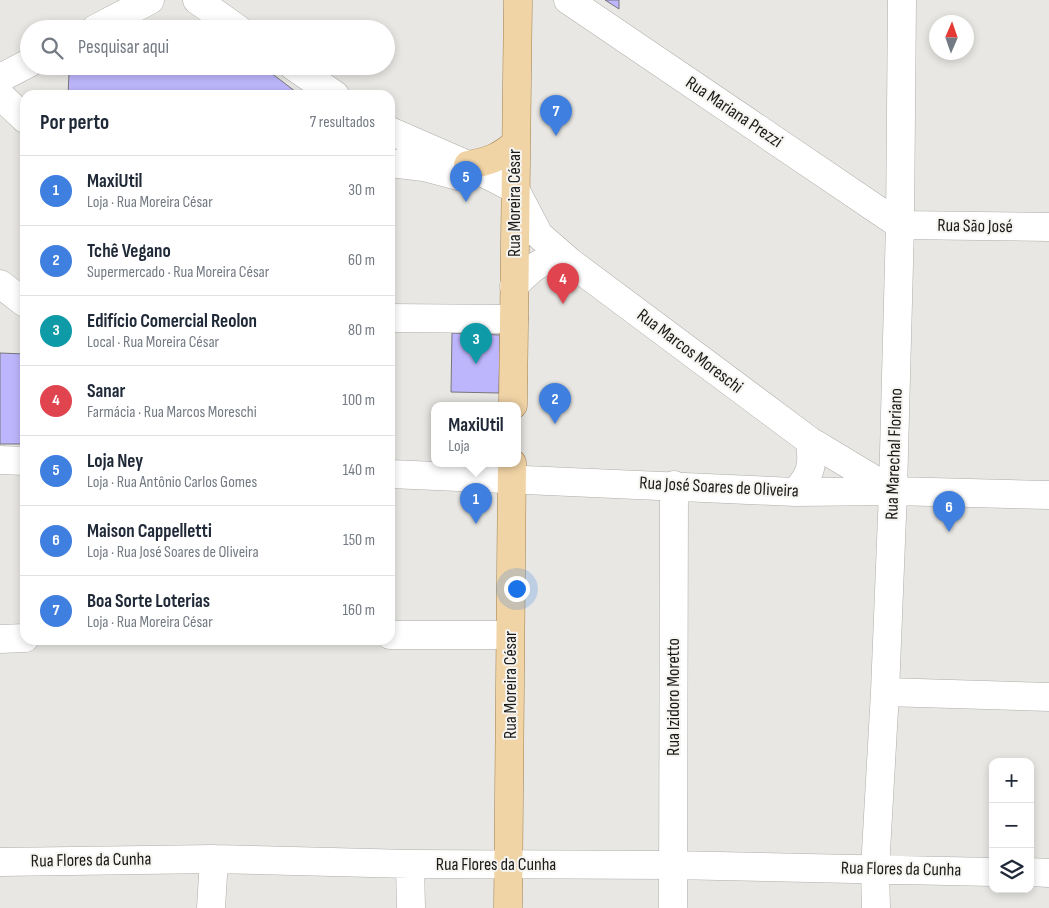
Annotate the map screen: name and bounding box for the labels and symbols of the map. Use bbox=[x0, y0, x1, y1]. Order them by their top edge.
north arrow bbox=[929, 15, 974, 60]
street label: Rua Mariana Prezzi bbox=[682, 72, 786, 152]
pin: 7 bbox=[540, 95, 572, 136]
street label: Rua Moreira César bbox=[504, 149, 525, 257]
pin: 5 bbox=[450, 161, 482, 202]
street label: Rua São José bbox=[937, 215, 1013, 237]
pin: 4 bbox=[547, 263, 579, 304]
street label: Rua Marcos Moreschi bbox=[633, 304, 747, 398]
pin: 3 bbox=[460, 323, 492, 364]
pin: 2 bbox=[539, 383, 571, 424]
street label: Rua Marechal Floriano bbox=[881, 388, 907, 520]
street label: Rua José Soares de Oliveira bbox=[639, 472, 799, 502]
pin: 1 bbox=[460, 483, 492, 524]
pin: 6 bbox=[933, 491, 965, 532]
your location bbox=[504, 576, 530, 602]
street label: Rua Moreira César bbox=[500, 631, 521, 739]
street label: Rua Izidoro Moretto bbox=[663, 638, 684, 756]
street label: Rua Flores da Cunha bbox=[31, 848, 152, 872]
street label: Rua Flores da Cunha bbox=[436, 854, 556, 875]
street label: Rua Flores da Cunha bbox=[841, 857, 962, 881]

